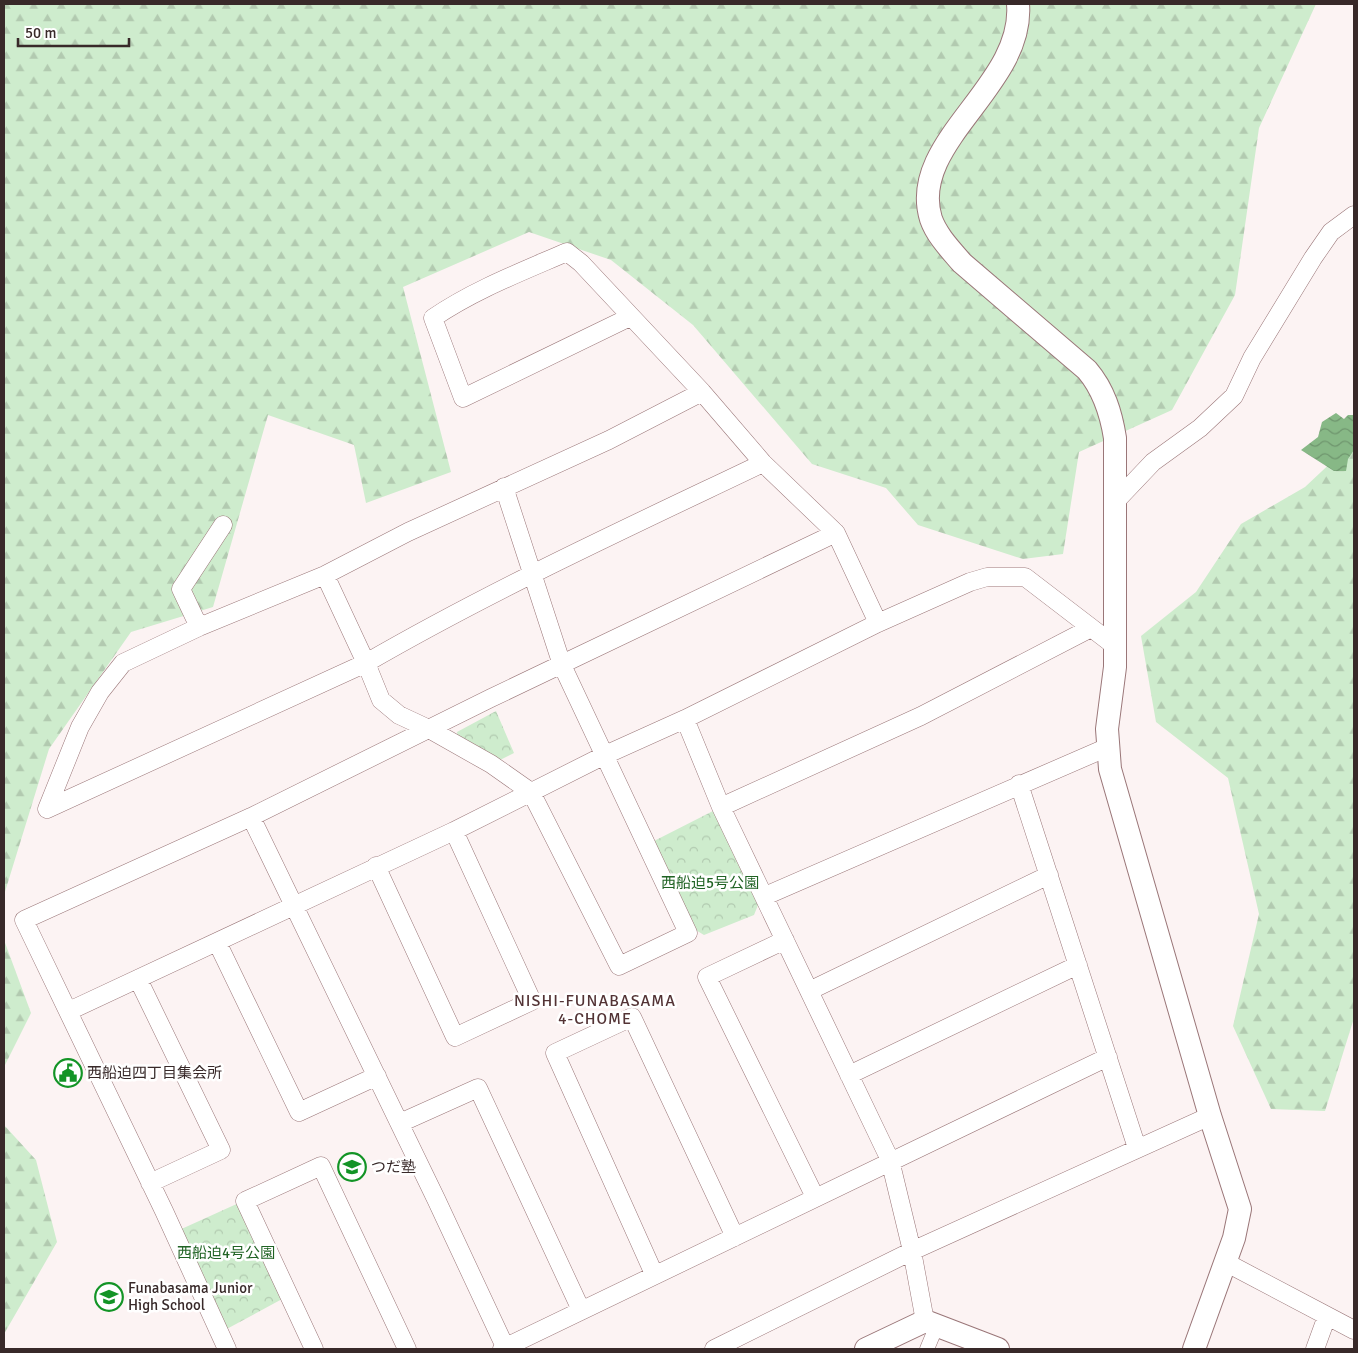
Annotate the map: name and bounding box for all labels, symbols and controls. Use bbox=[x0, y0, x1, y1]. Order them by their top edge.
scale bar bbox=[18, 15, 129, 47]
text: 50 m bbox=[25, 24, 56, 42]
park label: 西船迫5号公園 bbox=[661, 874, 759, 892]
district label: NISHI-FUNABASAMA 4-CHOME bbox=[514, 991, 676, 1029]
public building icon: 西船迫四丁目集会所 bbox=[53, 1058, 83, 1088]
place label: 西船迫四丁目集会所 bbox=[87, 1064, 222, 1082]
school or university icon: つだ塾 bbox=[337, 1152, 367, 1182]
place label: つだ塾 bbox=[371, 1158, 416, 1176]
park label: 西船迫4号公園 bbox=[177, 1244, 275, 1262]
place label: Funabasama Junior High School bbox=[128, 1279, 253, 1314]
school or university icon: Funabasama Junior High School bbox=[94, 1282, 124, 1312]

